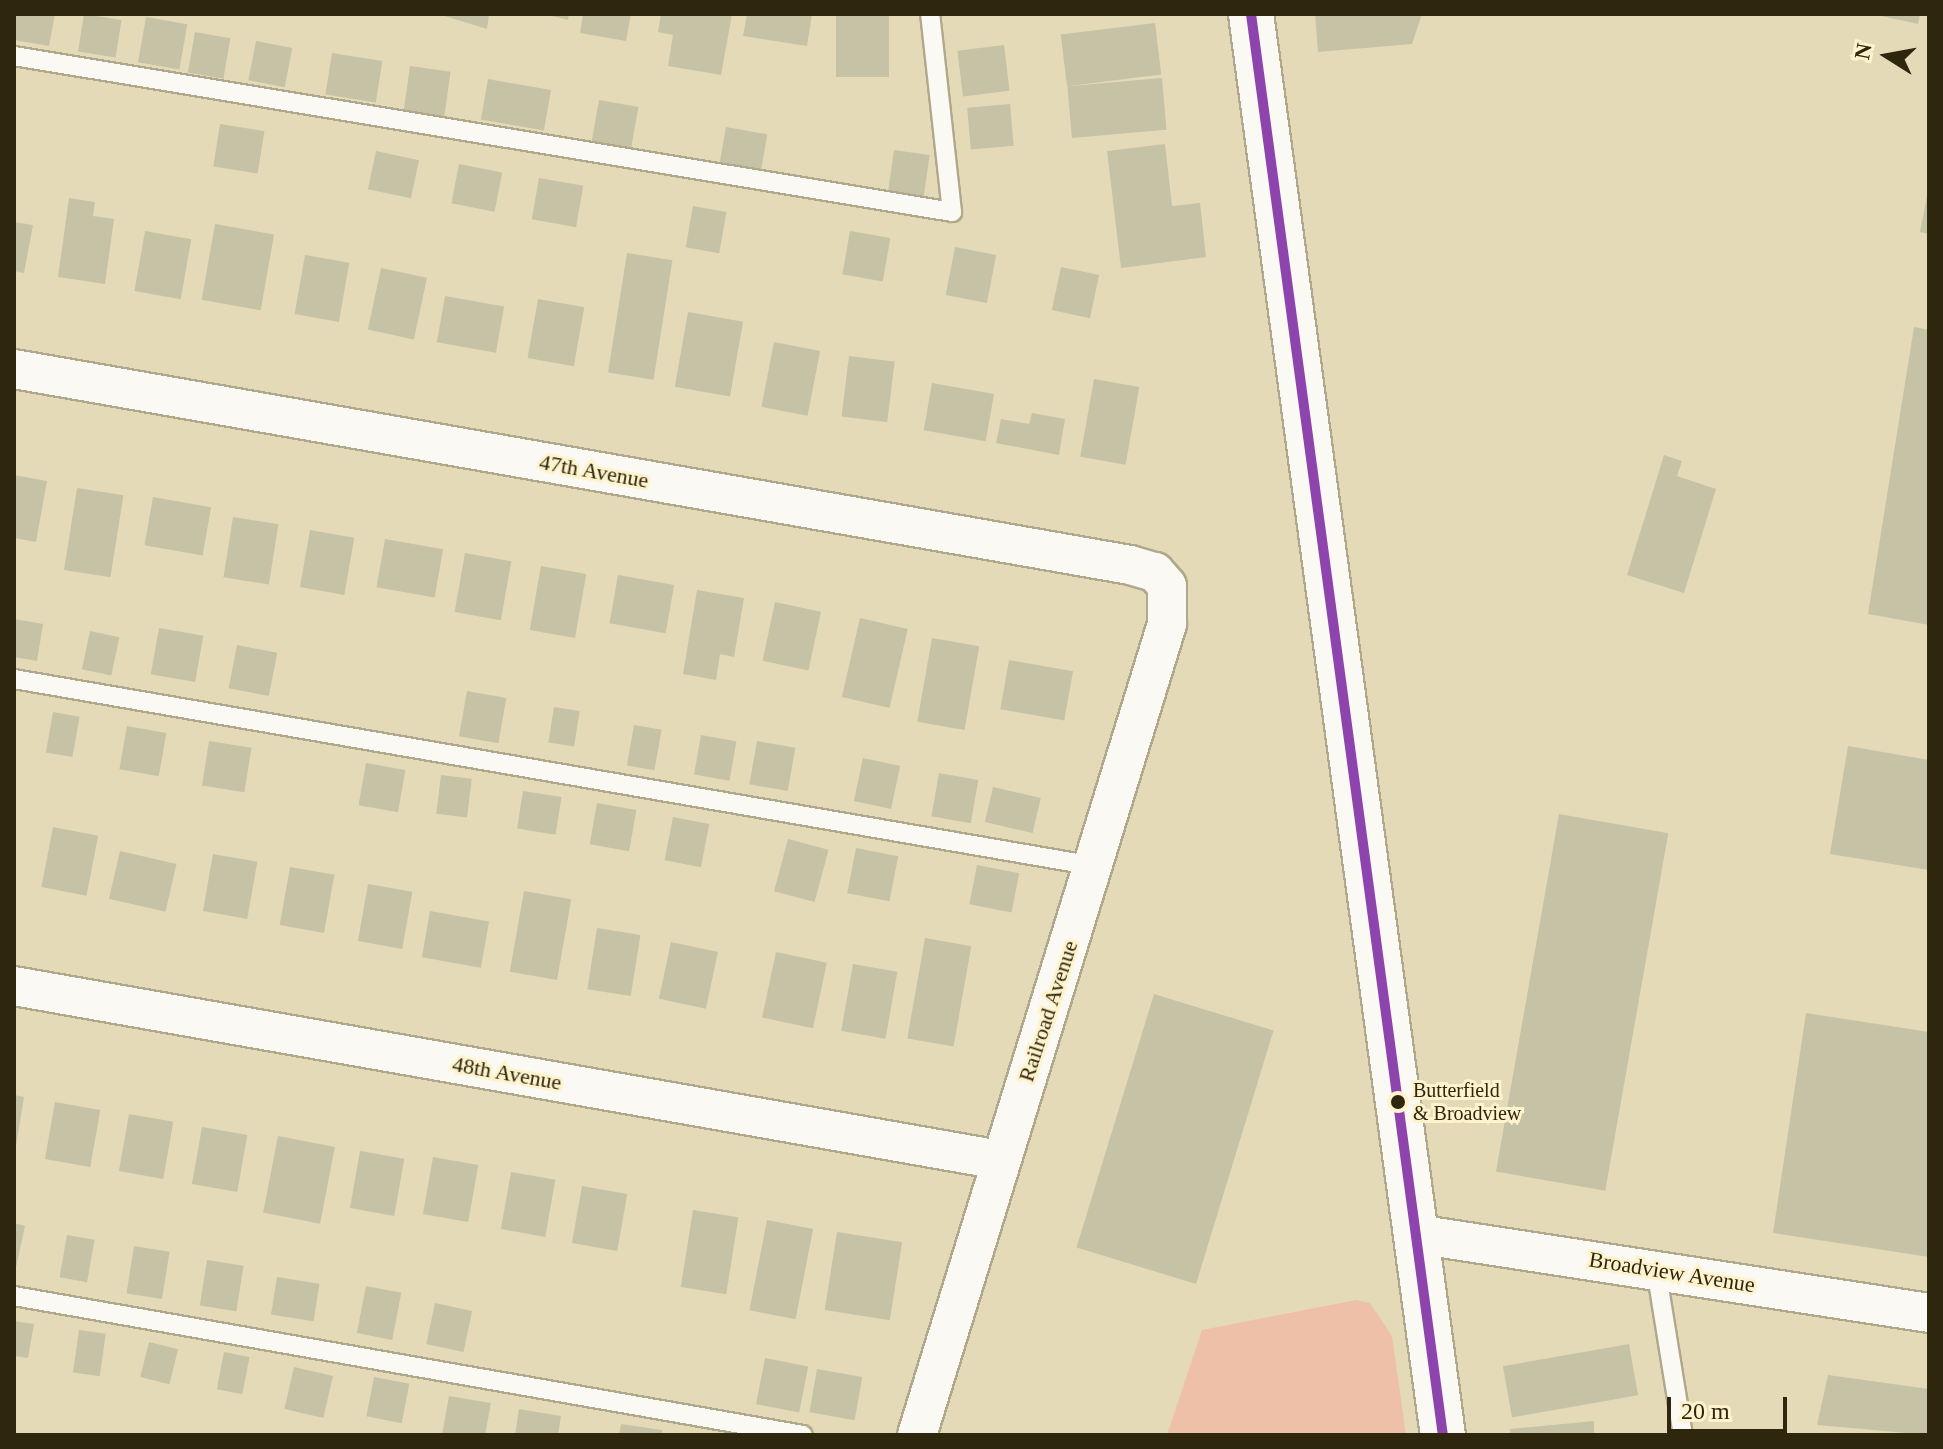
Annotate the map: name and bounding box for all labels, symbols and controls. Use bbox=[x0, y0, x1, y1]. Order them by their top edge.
north arrow bbox=[1847, 16, 1927, 96]
text: N bbox=[1849, 41, 1877, 62]
street label: 47th Avenue bbox=[537, 448, 651, 494]
street label: Railroad Avenue bbox=[1013, 937, 1083, 1085]
street label: 48th Avenue bbox=[450, 1050, 564, 1096]
place label: Butterfield & Broadview bbox=[1413, 1078, 1521, 1125]
marker: Butterfield & Broadview bbox=[1390, 1094, 1406, 1110]
street label: Broadview Avenue bbox=[1587, 1246, 1757, 1298]
scale bar bbox=[1671, 1381, 1791, 1431]
text: 20 m bbox=[1681, 1398, 1730, 1424]

